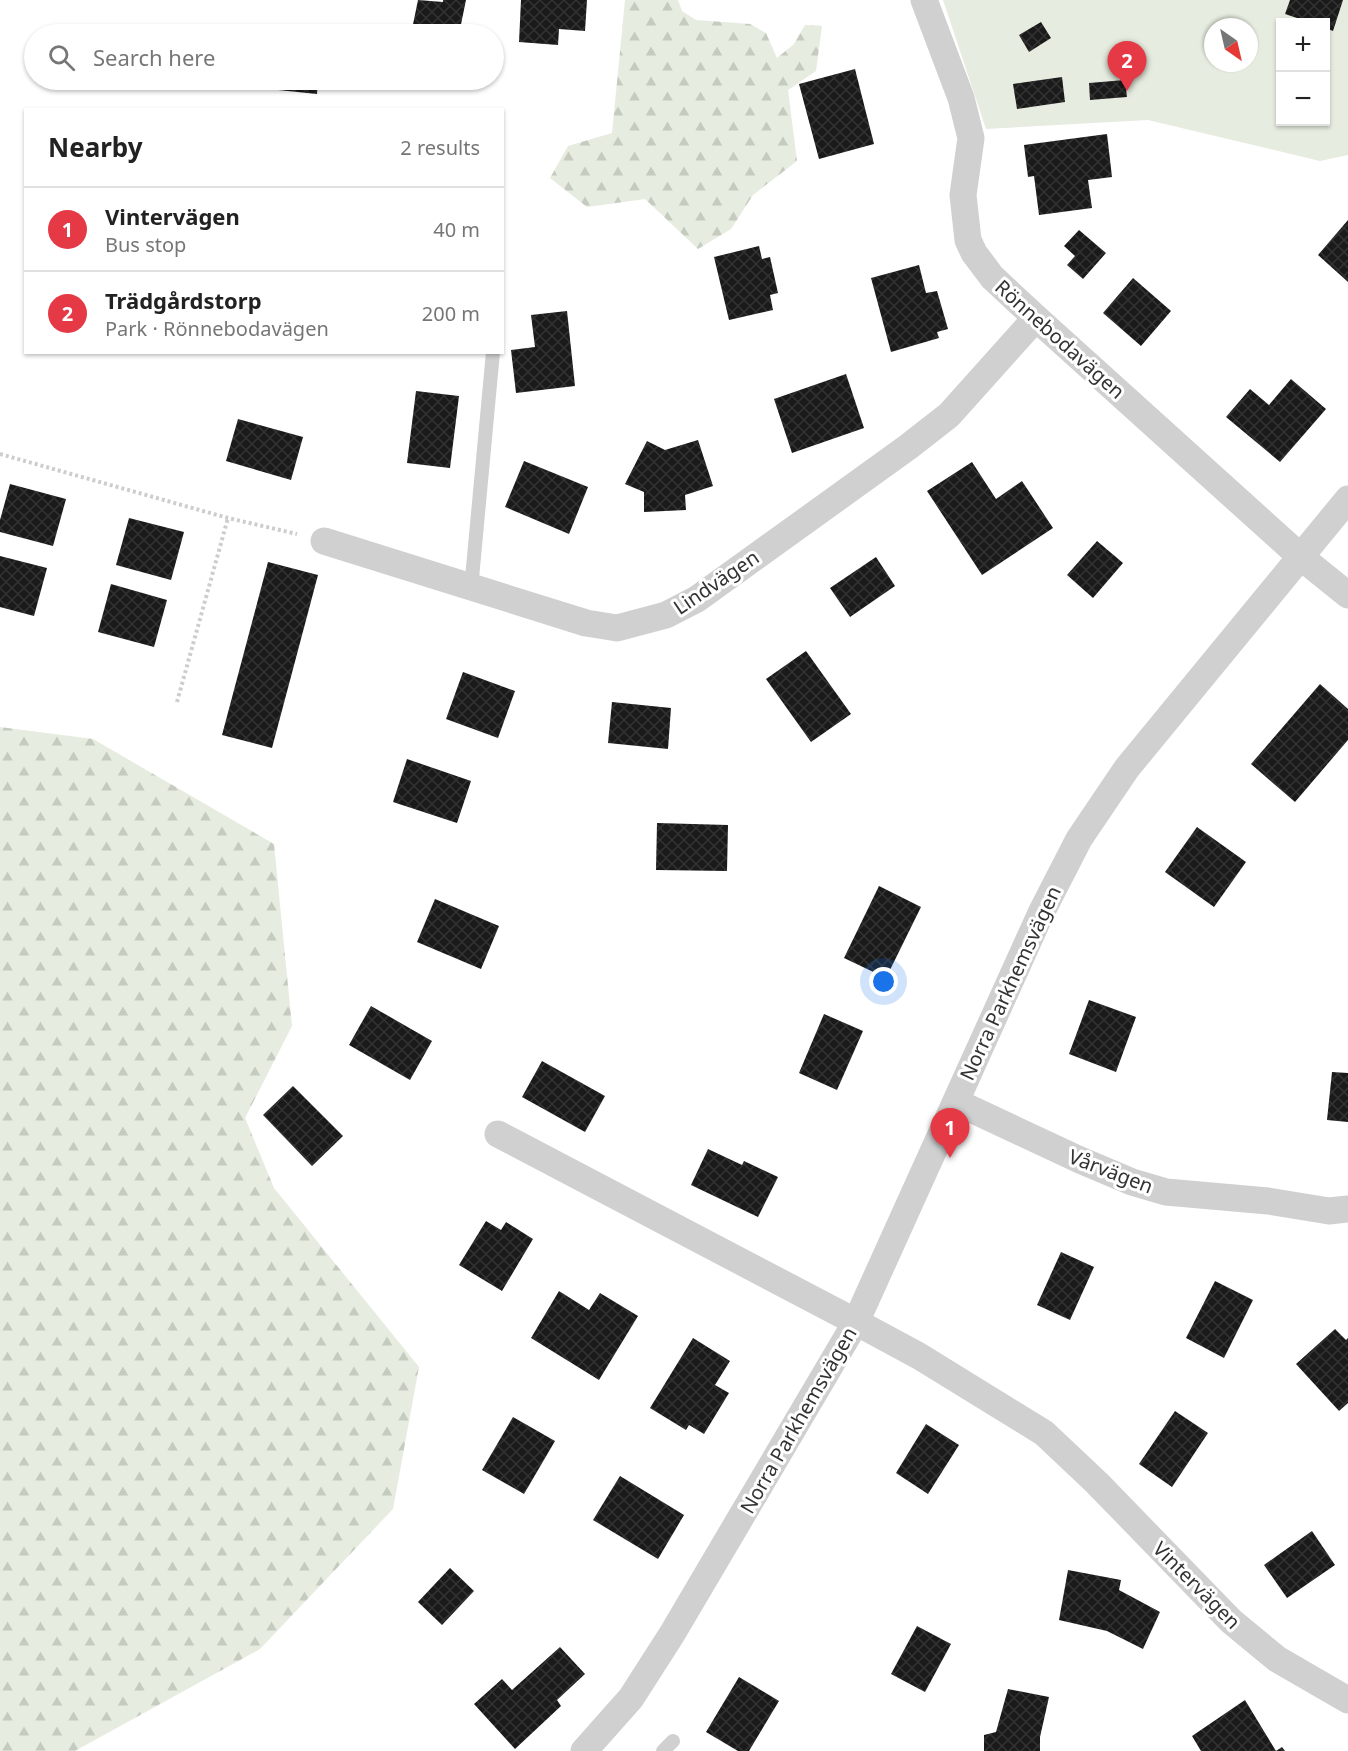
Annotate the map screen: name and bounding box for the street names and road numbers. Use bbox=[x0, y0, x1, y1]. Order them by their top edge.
street label: Rönnebodavägen bbox=[989, 274, 1131, 404]
street label: Lindvägen bbox=[668, 544, 764, 620]
street label: Norra Parkhemsvägen bbox=[953, 882, 1067, 1084]
street label: Vårvägen bbox=[1065, 1143, 1157, 1199]
street label: Norra Parkhemsvägen bbox=[733, 1322, 863, 1518]
street label: Vintervägen bbox=[1147, 1535, 1247, 1635]

